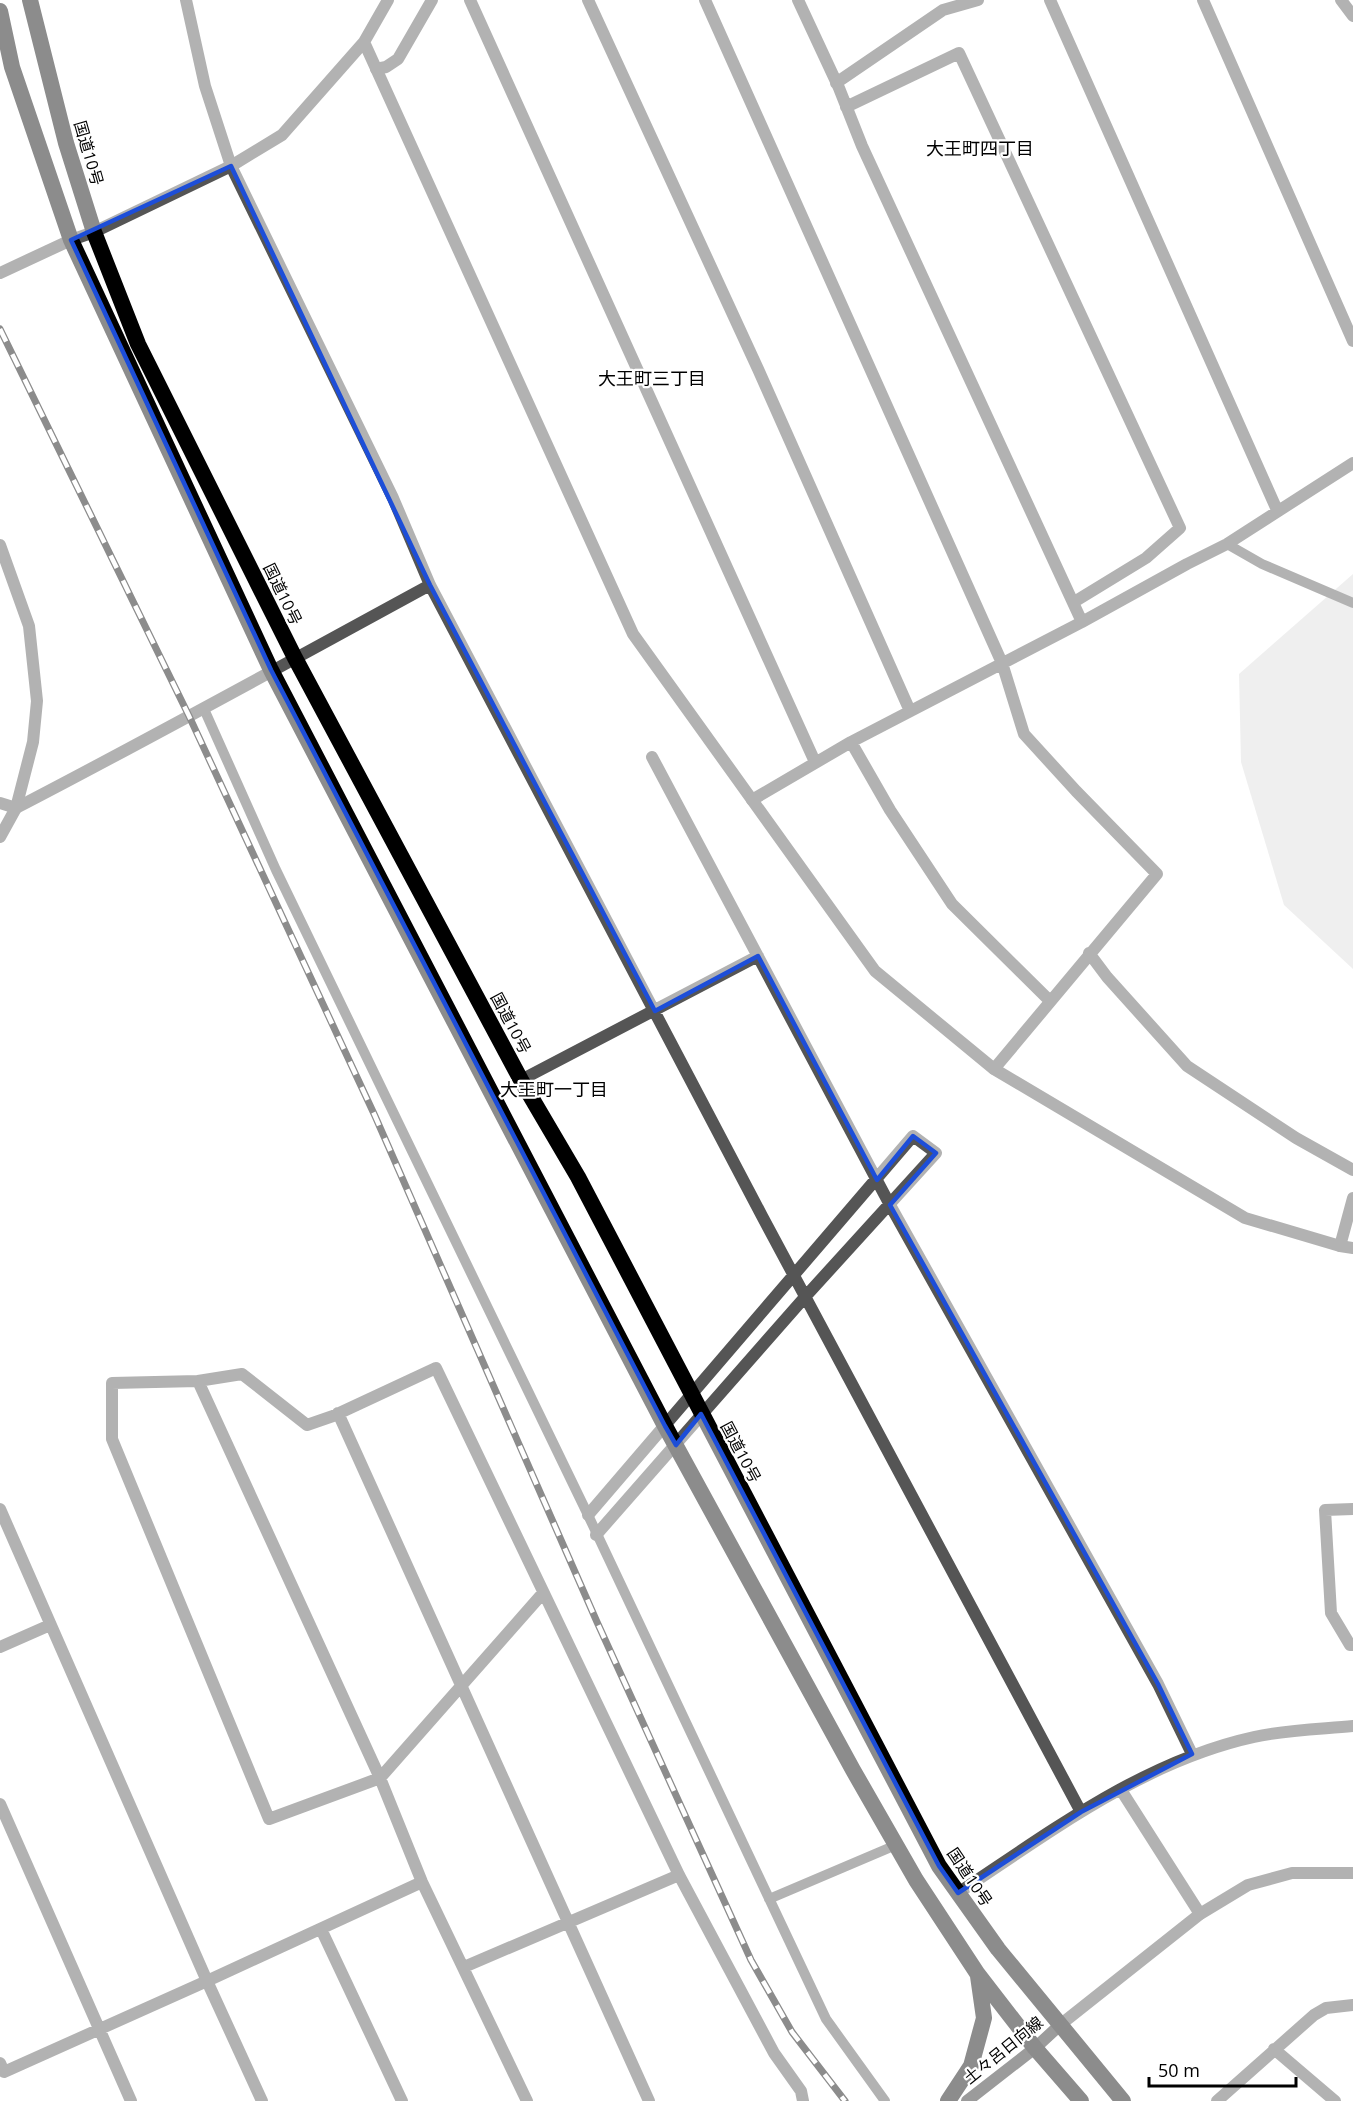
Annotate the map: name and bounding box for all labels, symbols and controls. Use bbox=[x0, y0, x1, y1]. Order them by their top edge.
street label: 国道10号 bbox=[69, 118, 109, 188]
district label: 大王町四丁目 bbox=[926, 136, 1034, 160]
district label: 大王町三丁目 bbox=[598, 366, 706, 390]
street label: 国道10号 bbox=[259, 559, 307, 629]
street label: 国道10号 bbox=[486, 989, 536, 1057]
district label: 大王町一丁目 bbox=[500, 1077, 608, 1101]
street label: 国道10号 bbox=[716, 1418, 766, 1486]
street label: 国道10号 bbox=[942, 1843, 998, 1911]
street label: 土々呂日向線 bbox=[959, 2011, 1047, 2089]
scale bar bbox=[1149, 2050, 1296, 2088]
text: 50 m bbox=[1158, 2058, 1200, 2082]

